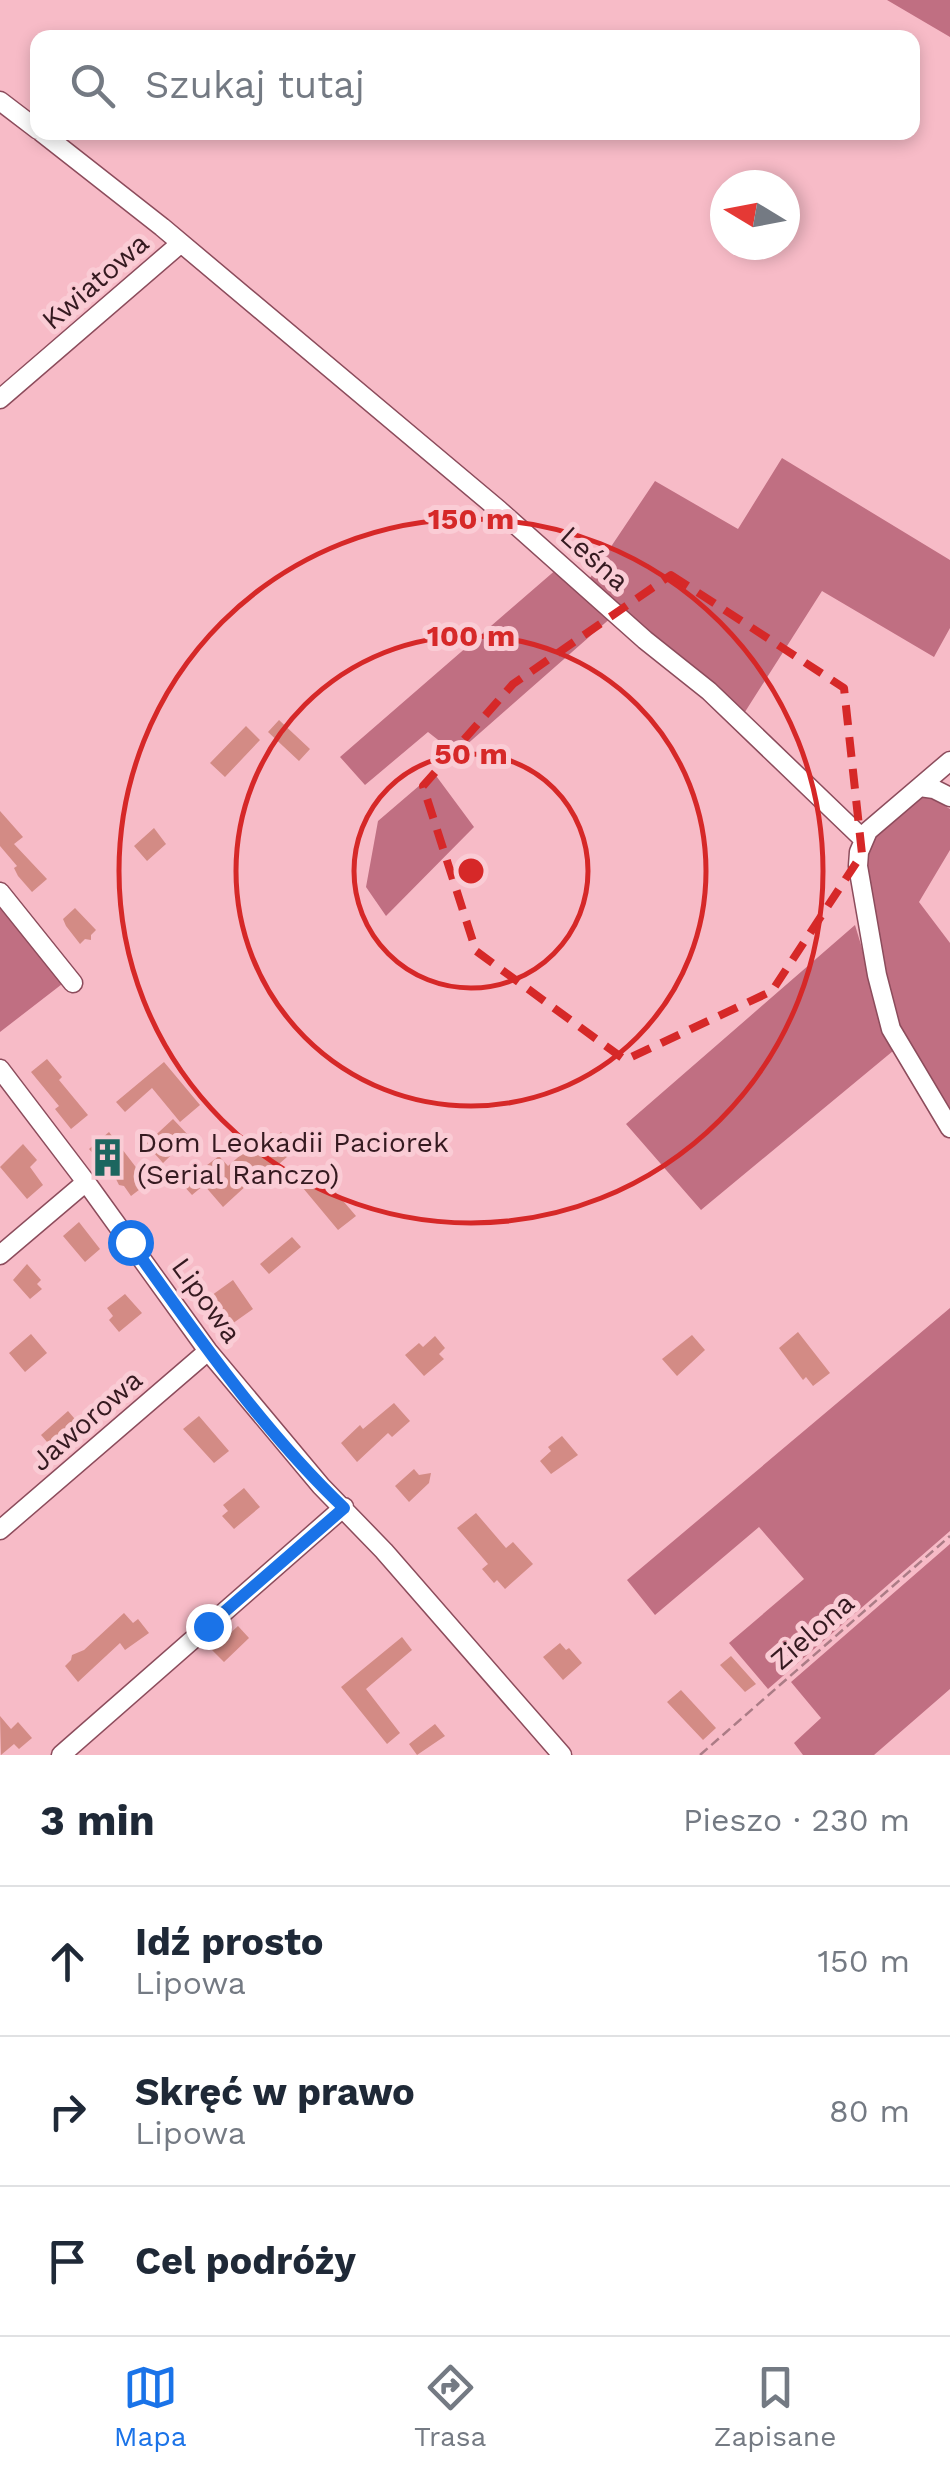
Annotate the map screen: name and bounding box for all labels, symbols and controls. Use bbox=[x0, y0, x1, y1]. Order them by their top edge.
search box bbox=[30, 30, 920, 140]
icon: search bbox=[65, 58, 120, 113]
text: Szukaj tutaj bbox=[145, 63, 365, 107]
north arrow bbox=[710, 170, 800, 260]
street label: Kwiatowa bbox=[35, 226, 155, 337]
text: 150 m bbox=[428, 501, 514, 536]
street label: Leśna bbox=[554, 519, 636, 598]
text: 100 m bbox=[427, 618, 515, 653]
text: 50 m bbox=[434, 736, 508, 771]
centre of rings bbox=[453, 853, 489, 889]
place label: Dom Leokadii Paciorek (Serial Ranczo) bbox=[137, 1126, 449, 1191]
building icon: Dom Leokadii Paciorek (Serial Ranczo) bbox=[86, 1137, 128, 1179]
route start bbox=[108, 1220, 154, 1266]
street label: Lipowa bbox=[165, 1251, 249, 1349]
street label: Jaworowa bbox=[24, 1363, 149, 1478]
street label: Zielona bbox=[764, 1586, 861, 1677]
route end bbox=[186, 1604, 232, 1650]
text: 3 min bbox=[40, 1796, 155, 1845]
text: Pieszo · 230 m bbox=[683, 1801, 910, 1839]
text: Idź prosto bbox=[135, 1920, 324, 1964]
icon: ahead bbox=[40, 1934, 95, 1989]
text: 150 m bbox=[818, 1942, 910, 1980]
text: Lipowa bbox=[135, 1964, 246, 2002]
text: Skręć w prawo bbox=[135, 2070, 415, 2114]
icon: right bbox=[40, 2084, 95, 2139]
text: 80 m bbox=[829, 2092, 910, 2130]
text: Lipowa bbox=[135, 2114, 246, 2152]
icon: arrive bbox=[40, 2234, 95, 2289]
text: Cel podróży bbox=[135, 2239, 356, 2283]
tab: Mapa bbox=[114, 2360, 187, 2453]
tab: Trasa bbox=[414, 2360, 486, 2453]
tab: Zapisane bbox=[714, 2360, 836, 2453]

